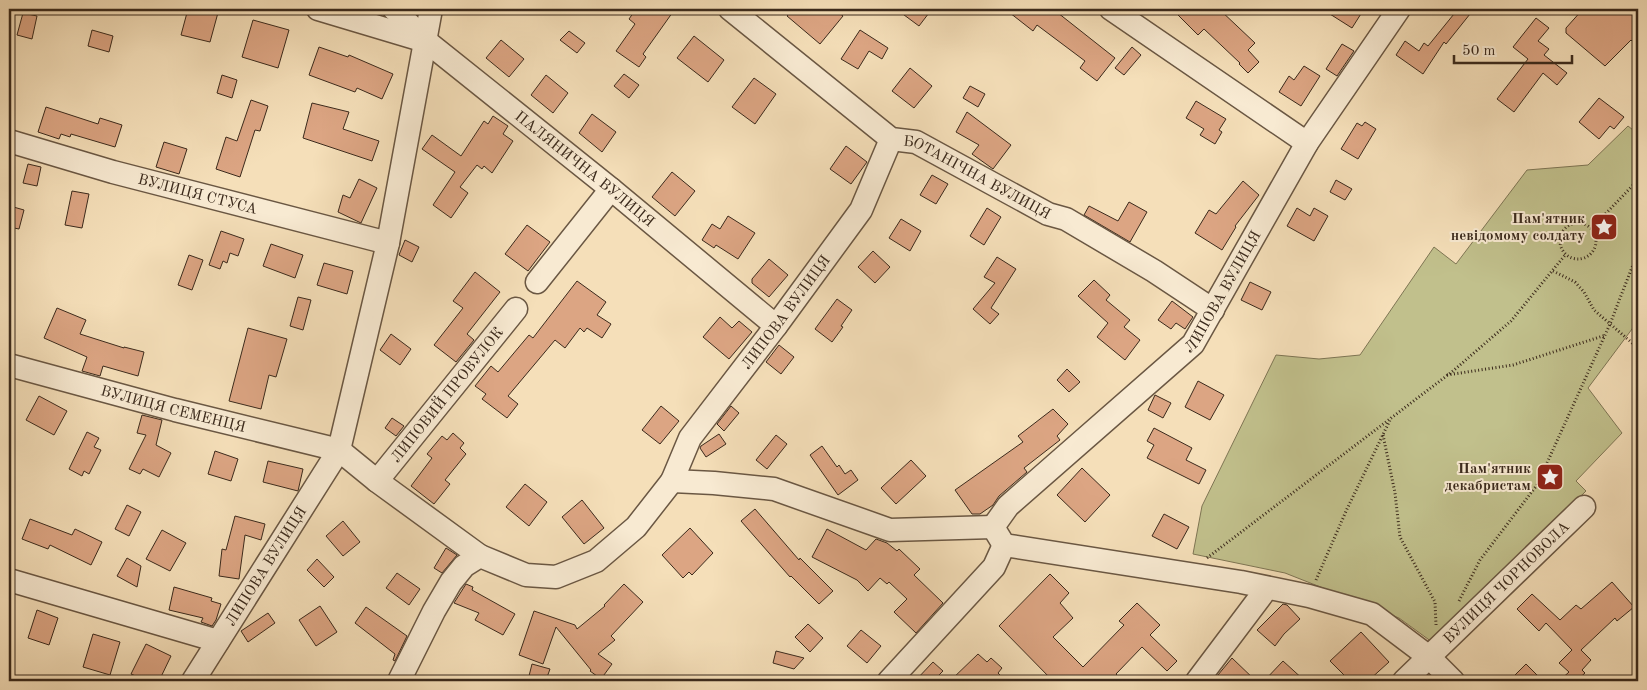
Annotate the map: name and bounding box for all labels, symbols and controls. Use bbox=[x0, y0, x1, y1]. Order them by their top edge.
scale bar bbox=[1454, 32, 1572, 64]
text: 50 m bbox=[1462, 44, 1496, 59]
street label: ПАЛЯНИЧНА ВУЛИЦЯ bbox=[511, 109, 656, 230]
street label: БОТАНІЧНА ВУЛИЦЯ bbox=[902, 135, 1053, 223]
street label: ВУЛИЦЯ СТУСА bbox=[136, 173, 259, 218]
place label: Пам'ятник невідомому солдату bbox=[1451, 212, 1585, 244]
place icon: Пам'ятник невідомому солдату bbox=[1589, 212, 1619, 242]
street label: ЛИПОВА ВУЛИЦЯ bbox=[1183, 229, 1265, 356]
street label: ЛИПОВА ВУЛИЦЯ bbox=[740, 253, 834, 373]
street label: ЛИПОВИЙ ПРОВУЛОК bbox=[389, 325, 507, 466]
street label: ВУЛИЦЯ СЕМЕНЦЯ bbox=[99, 384, 247, 436]
place label: Пам'ятник декабристам bbox=[1445, 462, 1531, 494]
place icon: Пам'ятник декабристам bbox=[1535, 462, 1565, 492]
street label: ЛИПОВА ВУЛИЦЯ bbox=[224, 505, 310, 629]
street label: ВУЛИЦЯ ЧОРНОВОЛА bbox=[1441, 519, 1573, 647]

